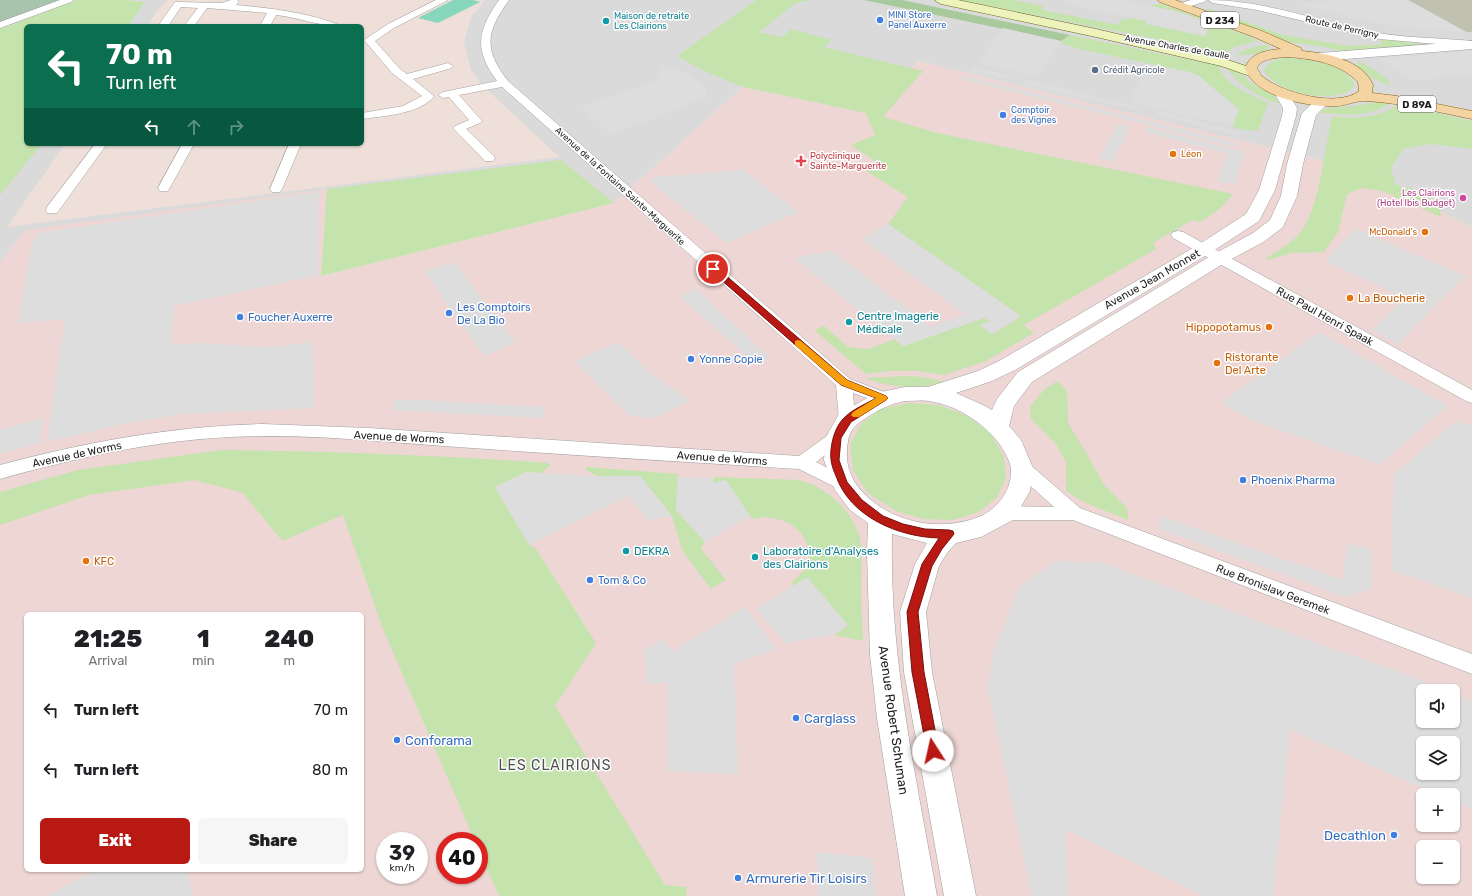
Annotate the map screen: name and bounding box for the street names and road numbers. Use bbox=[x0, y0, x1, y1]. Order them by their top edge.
road number: D 234 bbox=[1201, 12, 1239, 28]
street label: Route de Perrigny bbox=[1304, 14, 1380, 40]
street label: Avenue Charles de Gaulle bbox=[1124, 33, 1230, 61]
road number: D 89A bbox=[1398, 96, 1436, 112]
street label: Avenue de la Fontaine Sainte-Marguerite bbox=[553, 125, 687, 247]
street label: Avenue Jean Monnet bbox=[1102, 246, 1203, 312]
street label: Rue Paul Henri Spaak bbox=[1274, 284, 1376, 349]
street label: Avenue de Worms bbox=[353, 429, 445, 446]
street label: Avenue de Worms bbox=[31, 439, 123, 470]
street label: Avenue de Worms bbox=[676, 449, 768, 468]
street label: Rue Bronislaw Geremek bbox=[1214, 562, 1332, 617]
street label: Avenue Robert Schuman bbox=[876, 645, 911, 796]

